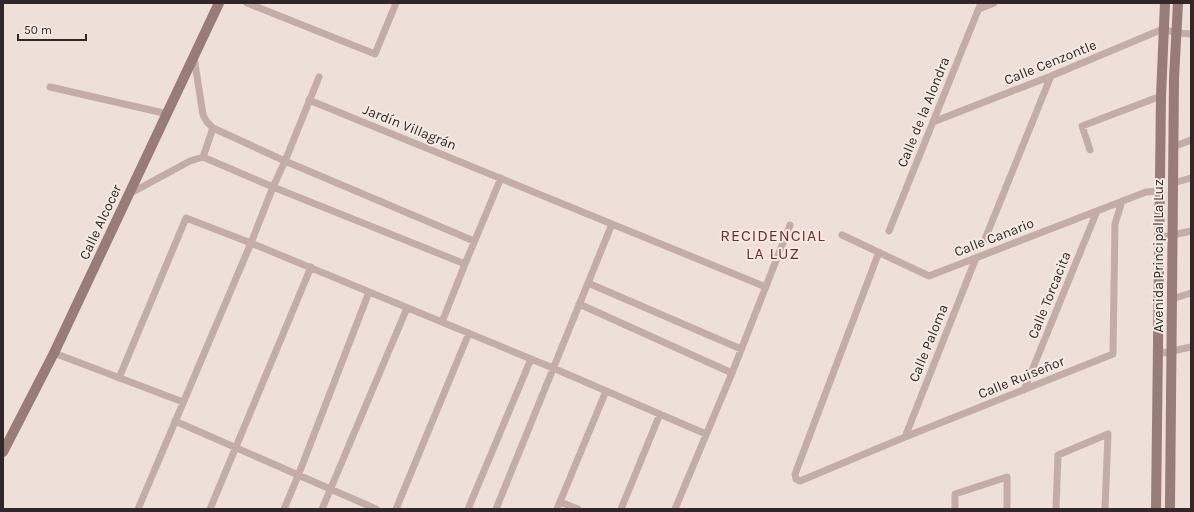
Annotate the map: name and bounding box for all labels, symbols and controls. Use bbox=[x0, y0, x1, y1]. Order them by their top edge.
scale bar bbox=[18, 16, 86, 42]
text: 50 m bbox=[24, 23, 52, 37]
street label: Calle Cenzontle bbox=[1002, 36, 1099, 89]
street label: Calle de la Alondra bbox=[894, 55, 953, 170]
street label: Jardín Villagrán bbox=[361, 101, 459, 154]
street label: Avenida Principal La Luz bbox=[1150, 179, 1167, 333]
street label: Calle Alcocer bbox=[76, 181, 126, 262]
street label: Calle Canario bbox=[952, 214, 1036, 260]
district label: RECIDENCIAL LA LUZ bbox=[720, 226, 826, 263]
street label: Calle Torcacita bbox=[1024, 249, 1075, 341]
street label: Calle Paloma bbox=[905, 302, 952, 385]
street label: Calle Ruiseñor bbox=[976, 352, 1068, 402]

